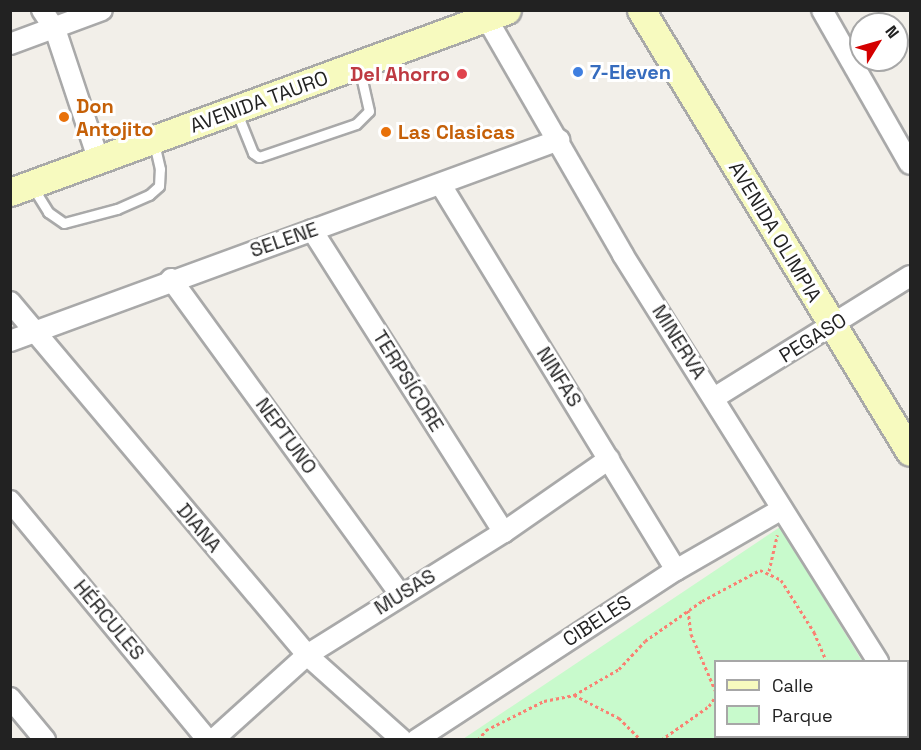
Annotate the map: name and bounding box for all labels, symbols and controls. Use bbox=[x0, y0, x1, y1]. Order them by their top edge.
north arrow bbox=[849, 12, 909, 72]
text: N bbox=[881, 21, 904, 43]
place label: 7-Eleven bbox=[590, 60, 671, 84]
place label: Del Ahorro bbox=[350, 62, 450, 86]
marker: 7-Eleven bbox=[571, 65, 585, 79]
street label: AVENIDA TAURO bbox=[186, 66, 332, 138]
marker: Del Ahorro bbox=[455, 67, 469, 81]
place label: Don Antojito bbox=[76, 94, 153, 141]
marker: Don Antojito bbox=[57, 110, 71, 124]
place label: Las Clasicas bbox=[398, 120, 515, 144]
marker: Las Clasicas bbox=[379, 125, 393, 139]
street label: AVENIDA OLIMPIA bbox=[723, 157, 827, 307]
street label: SELENE bbox=[247, 217, 321, 263]
street label: MINERVA bbox=[647, 300, 711, 384]
street label: PEGASO bbox=[775, 308, 851, 368]
street label: TERPSÍCORE bbox=[367, 326, 449, 436]
street label: NINFAS bbox=[531, 343, 587, 411]
street label: NEPTUNO bbox=[250, 393, 322, 479]
street label: DIANA bbox=[172, 499, 226, 557]
street label: MUSAS bbox=[370, 564, 440, 620]
street label: HÉRCULES bbox=[68, 575, 150, 665]
street label: CIBELES bbox=[558, 590, 636, 652]
legend bbox=[714, 660, 909, 738]
text: Calle bbox=[772, 674, 813, 697]
text: Parque bbox=[772, 704, 833, 727]

